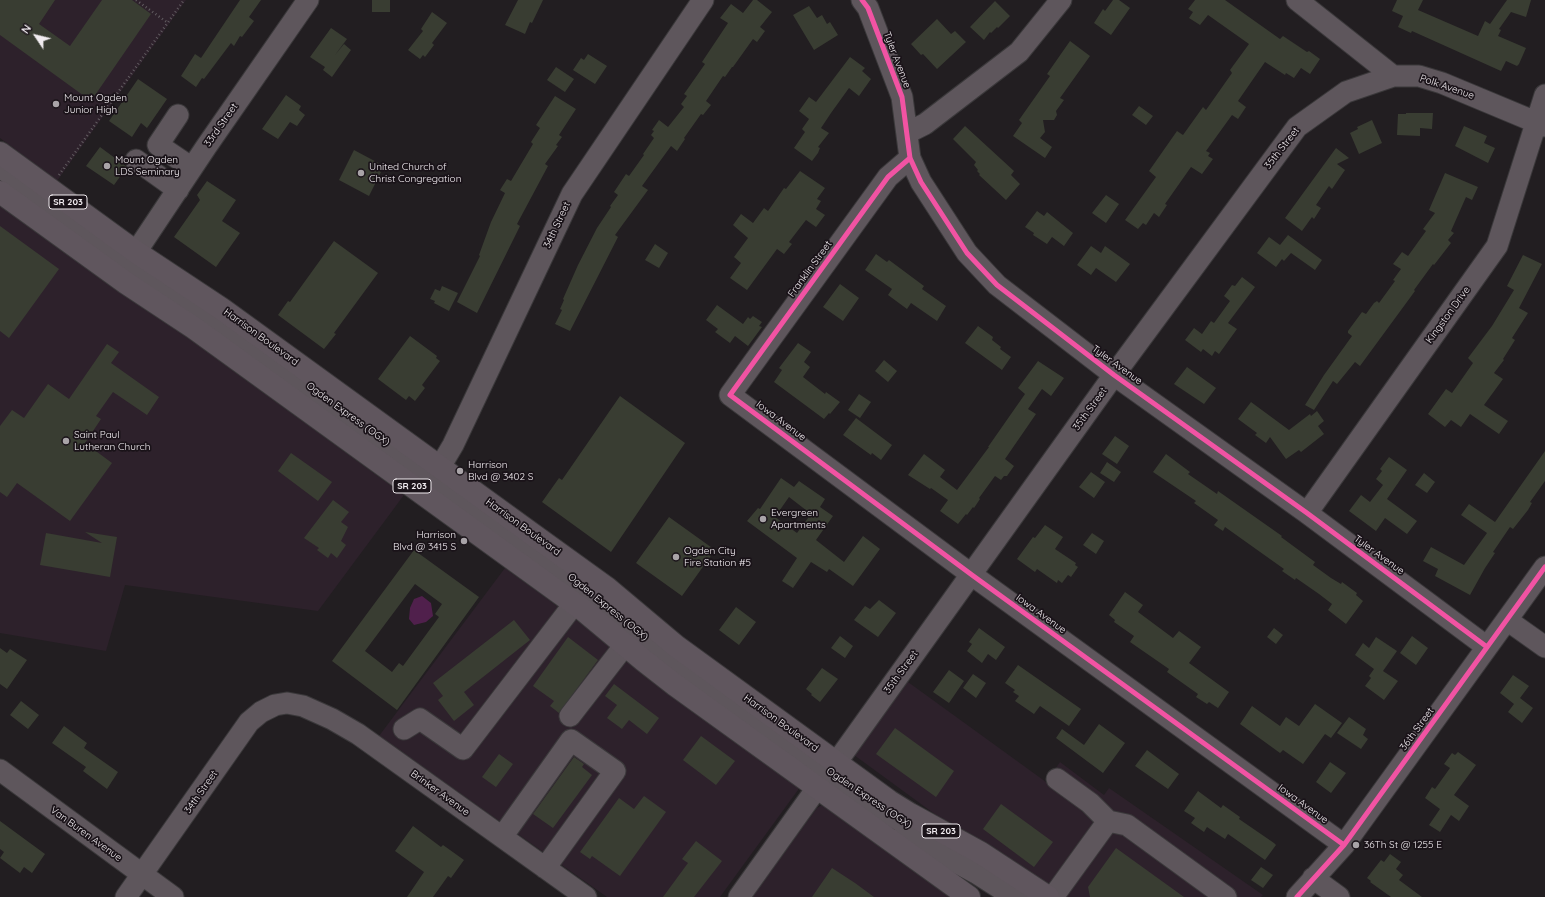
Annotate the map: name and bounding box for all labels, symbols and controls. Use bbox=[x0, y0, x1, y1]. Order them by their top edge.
north arrow bbox=[16, 16, 56, 56]
text: N bbox=[18, 22, 34, 36]
street label: Tyler Avenue bbox=[881, 30, 913, 90]
street label: Polk Avenue bbox=[1418, 72, 1476, 102]
place label: Mount Ogden Junior High bbox=[64, 92, 127, 116]
marker: Mount Ogden Junior High bbox=[51, 99, 61, 109]
street label: 33rd Street bbox=[202, 101, 240, 149]
street label: 35th Street bbox=[1262, 125, 1302, 171]
place label: Mount Ogden LDS Seminary bbox=[115, 154, 180, 178]
marker: Mount Ogden LDS Seminary bbox=[102, 161, 112, 171]
place label: United Church of Christ Congregation bbox=[369, 161, 461, 184]
marker: United Church of Christ Congregation bbox=[356, 168, 366, 178]
road number: SR 203 bbox=[49, 195, 87, 209]
street label: 34th Street bbox=[541, 200, 573, 250]
street label: Franklin Street bbox=[786, 238, 834, 300]
street label: Kingston Drive bbox=[1423, 284, 1473, 346]
street label: Harrison Boulevard bbox=[221, 306, 301, 368]
street label: Tyler Avenue bbox=[1089, 343, 1145, 387]
street label: Ogden Express (OGX) bbox=[304, 380, 392, 448]
street label: 35th Street bbox=[1071, 385, 1109, 433]
street label: Iowa Avenue bbox=[754, 398, 808, 444]
place label: Saint Paul Lutheran Church bbox=[74, 429, 150, 452]
marker: Saint Paul Lutheran Church bbox=[61, 436, 71, 446]
place label: Harrison Blvd @ 3402 S bbox=[468, 459, 533, 482]
marker: Harrison Blvd @ 3402 S bbox=[455, 466, 465, 476]
road number: SR 203 bbox=[393, 479, 431, 493]
street label: Harrison Boulevard bbox=[483, 496, 563, 558]
place label: Evergreen Apartments bbox=[771, 507, 826, 530]
marker: Evergreen Apartments bbox=[758, 514, 768, 524]
place label: Harrison Blvd @ 3415 S bbox=[393, 529, 456, 552]
street label: Tyler Avenue bbox=[1351, 533, 1407, 577]
marker: Harrison Blvd @ 3415 S bbox=[459, 536, 469, 546]
place label: Ogden City Fire Station #5 bbox=[684, 545, 751, 568]
marker: Ogden City Fire Station #5 bbox=[671, 552, 681, 562]
street label: Ogden Express (OGX) bbox=[565, 571, 651, 643]
street label: Iowa Avenue bbox=[1014, 592, 1068, 636]
street label: 35th Street bbox=[882, 648, 920, 696]
street label: Harrison Boulevard bbox=[741, 692, 821, 754]
street label: 36th Street bbox=[1398, 705, 1436, 753]
street label: Ogden Express (OGX) bbox=[824, 765, 914, 831]
street label: 34th Street bbox=[182, 768, 220, 816]
street label: Brinker Avenue bbox=[408, 768, 472, 818]
street label: Iowa Avenue bbox=[1276, 782, 1330, 826]
street label: Van Buren Avenue bbox=[48, 804, 124, 864]
road number: SR 203 bbox=[922, 824, 960, 838]
place label: 36Th St @ 1255 E bbox=[1364, 839, 1442, 851]
marker: 36Th St @ 1255 E bbox=[1351, 840, 1361, 850]

